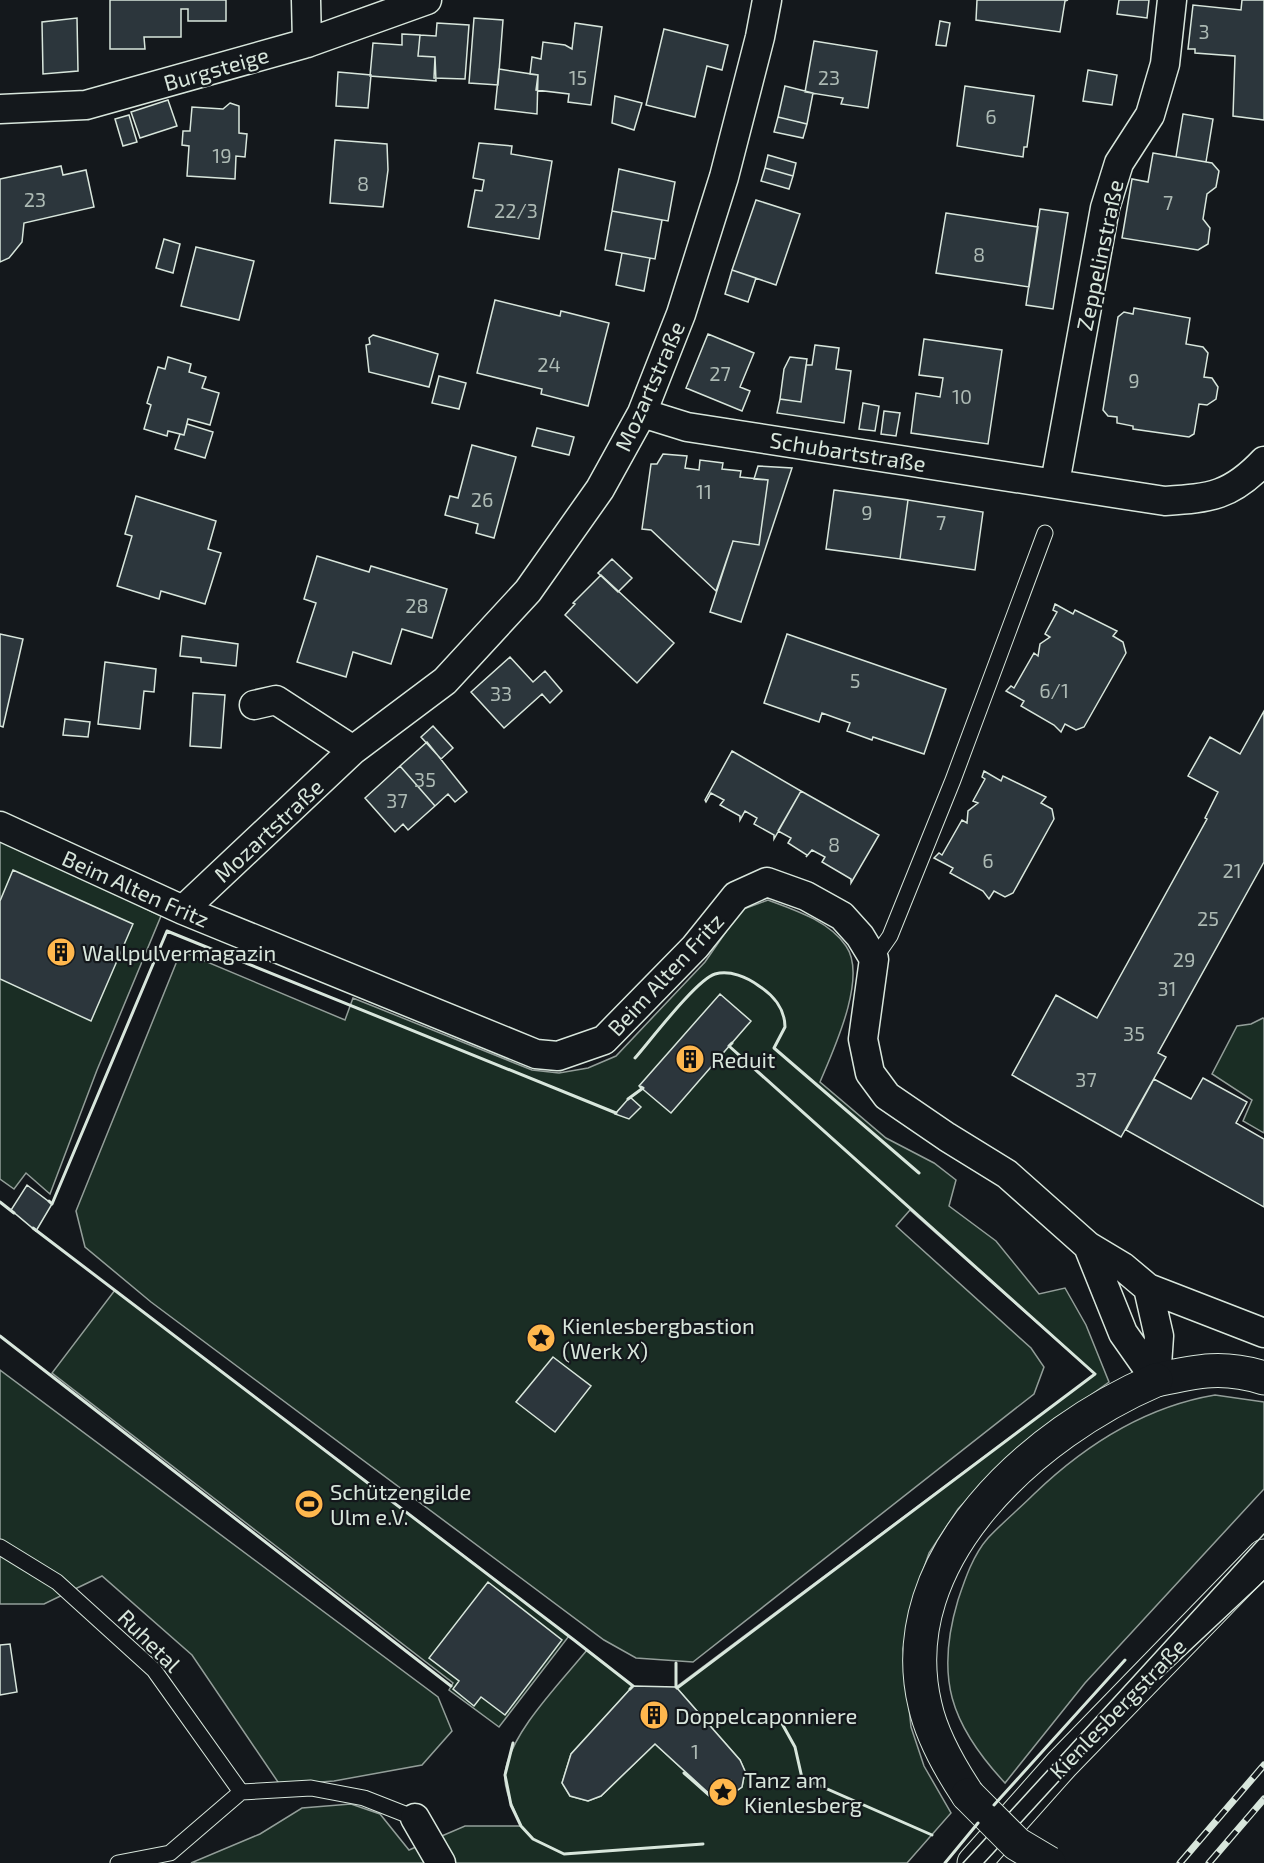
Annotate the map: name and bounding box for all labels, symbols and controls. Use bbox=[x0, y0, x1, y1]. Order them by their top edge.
house number: 3 bbox=[1198, 19, 1210, 43]
street label: Burgsteige bbox=[160, 41, 272, 95]
house number: 15 bbox=[569, 65, 587, 89]
house number: 23 bbox=[818, 65, 840, 89]
house number: 6 bbox=[985, 104, 997, 128]
house number: 19 bbox=[212, 143, 232, 167]
house number: 8 bbox=[357, 171, 369, 195]
street label: Zeppelinstraße bbox=[1070, 177, 1128, 333]
house number: 23 bbox=[24, 187, 46, 211]
house number: 7 bbox=[1163, 190, 1173, 214]
house number: 22/3 bbox=[494, 198, 538, 222]
house number: 8 bbox=[973, 242, 985, 266]
street label: Mozartstraße bbox=[609, 317, 689, 455]
house number: 24 bbox=[537, 352, 561, 376]
house number: 27 bbox=[709, 361, 731, 385]
house number: 9 bbox=[1128, 368, 1140, 392]
house number: 10 bbox=[952, 384, 972, 408]
street label: Schubartstraße bbox=[768, 426, 928, 476]
house number: 11 bbox=[696, 479, 712, 503]
house number: 26 bbox=[471, 487, 493, 511]
house number: 9 bbox=[861, 500, 873, 524]
house number: 7 bbox=[936, 510, 946, 534]
house number: 28 bbox=[405, 593, 429, 617]
house number: 5 bbox=[850, 668, 860, 692]
house number: 6/1 bbox=[1039, 678, 1069, 702]
house number: 33 bbox=[490, 681, 512, 705]
house number: 35 bbox=[414, 767, 436, 791]
street label: Mozartstraße bbox=[208, 773, 328, 887]
house number: 37 bbox=[386, 788, 408, 812]
house number: 8 bbox=[828, 832, 840, 856]
street label: Beim Alten Fritz bbox=[59, 844, 213, 932]
house number: 6 bbox=[982, 848, 994, 872]
house number: 21 bbox=[1222, 858, 1242, 882]
house number: 25 bbox=[1197, 906, 1219, 930]
street label: Beim Alten Fritz bbox=[602, 907, 728, 1041]
building icon: Wallpulvermagazin bbox=[45, 936, 77, 968]
place label: Wallpulvermagazin bbox=[82, 939, 276, 965]
house number: 29 bbox=[1173, 947, 1195, 971]
house number: 31 bbox=[1157, 976, 1177, 1000]
house number: 35 bbox=[1123, 1021, 1145, 1045]
building icon: Reduit bbox=[674, 1043, 706, 1075]
place label: Reduit bbox=[711, 1046, 775, 1072]
house number: 37 bbox=[1075, 1067, 1097, 1091]
place label: Kienlesbergbastion (Werk X) bbox=[562, 1312, 755, 1363]
place icon: Kienlesbergbastion (Werk X) bbox=[525, 1322, 557, 1354]
place label: Schützengilde Ulm e.V. bbox=[330, 1478, 471, 1529]
sports icon: Schützengilde Ulm e.V. bbox=[293, 1488, 325, 1520]
street label: Ruhetal bbox=[113, 1603, 187, 1677]
street label: Kienlesbergstraße bbox=[1043, 1632, 1191, 1784]
building icon: Doppelcaponniere bbox=[638, 1699, 670, 1731]
place label: Doppelcaponniere bbox=[675, 1702, 857, 1728]
house number: 1 bbox=[691, 1739, 699, 1763]
place label: Tanz am Kienlesberg bbox=[744, 1766, 862, 1817]
place icon: Tanz am Kienlesberg bbox=[707, 1776, 739, 1808]

